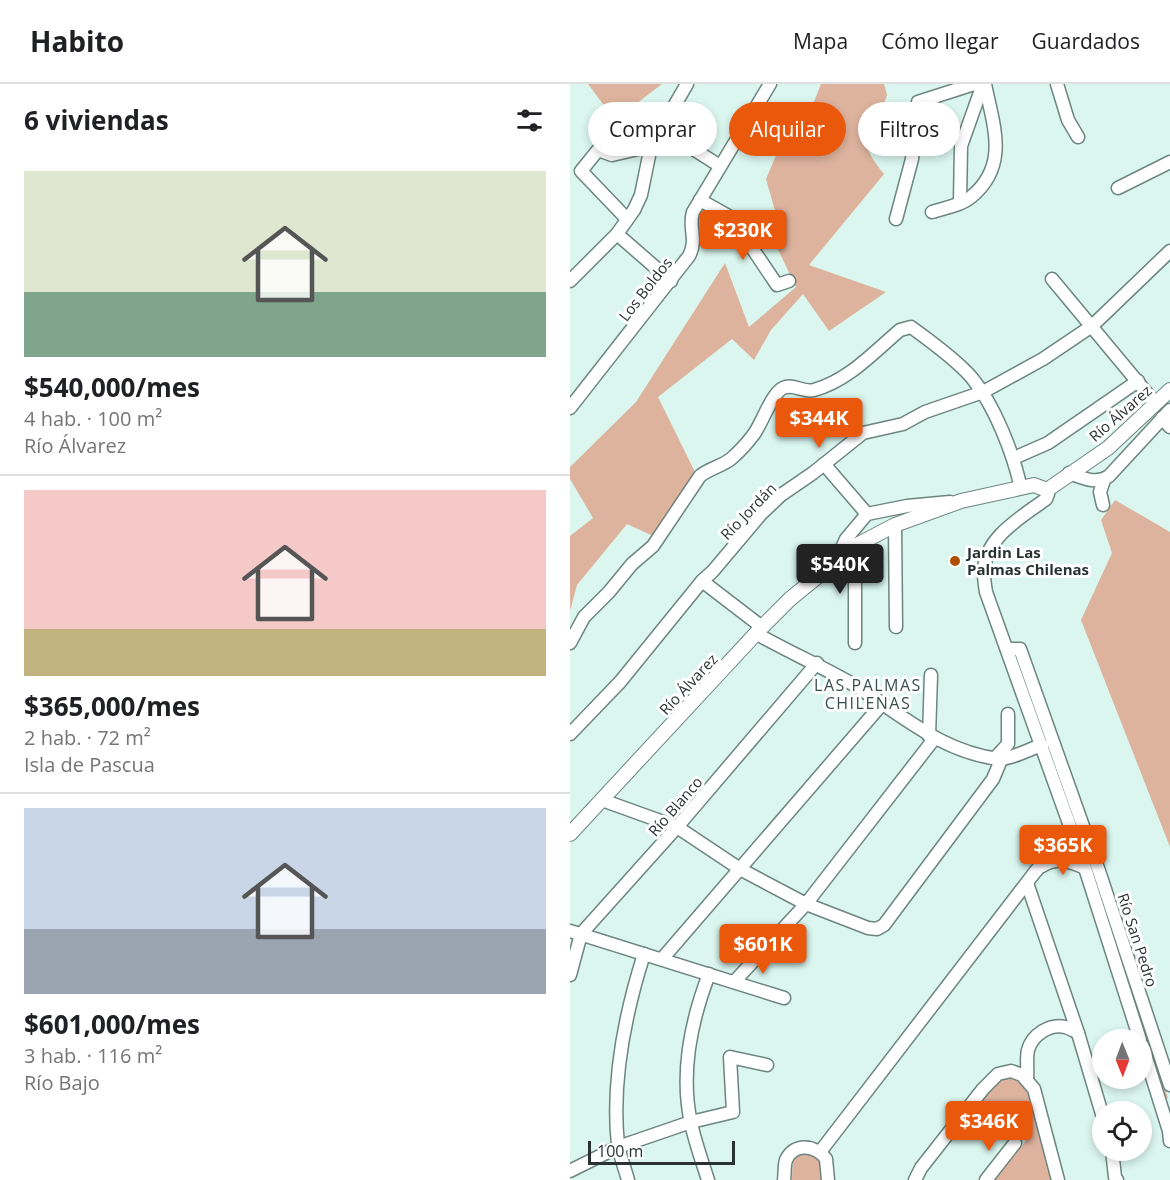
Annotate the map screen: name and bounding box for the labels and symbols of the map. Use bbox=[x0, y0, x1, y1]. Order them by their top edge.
pin: $230K bbox=[701, 210, 785, 261]
street label: Los Boldos bbox=[614, 253, 676, 325]
street label: Río Álvarez bbox=[1085, 380, 1155, 446]
pin: $344K bbox=[777, 398, 861, 449]
street label: Río Jordán bbox=[716, 478, 780, 544]
place label: Jardin Las Palmas Chilenas bbox=[965, 542, 1089, 579]
pin: $540K bbox=[798, 544, 882, 595]
marker: Jardin Las Palmas Chilenas bbox=[948, 554, 962, 568]
street label: Río Álvarez bbox=[655, 649, 721, 719]
district label: LAS PALMAS CHILENAS bbox=[814, 674, 922, 714]
street label: Río Blanco bbox=[643, 772, 707, 840]
pin: $365K bbox=[1021, 825, 1105, 876]
street label: Río San Pedro bbox=[1113, 891, 1163, 989]
pin: $601K bbox=[721, 924, 805, 975]
north arrow bbox=[1092, 1029, 1152, 1089]
pin: $346K bbox=[947, 1101, 1031, 1152]
scale bar bbox=[588, 1138, 735, 1166]

